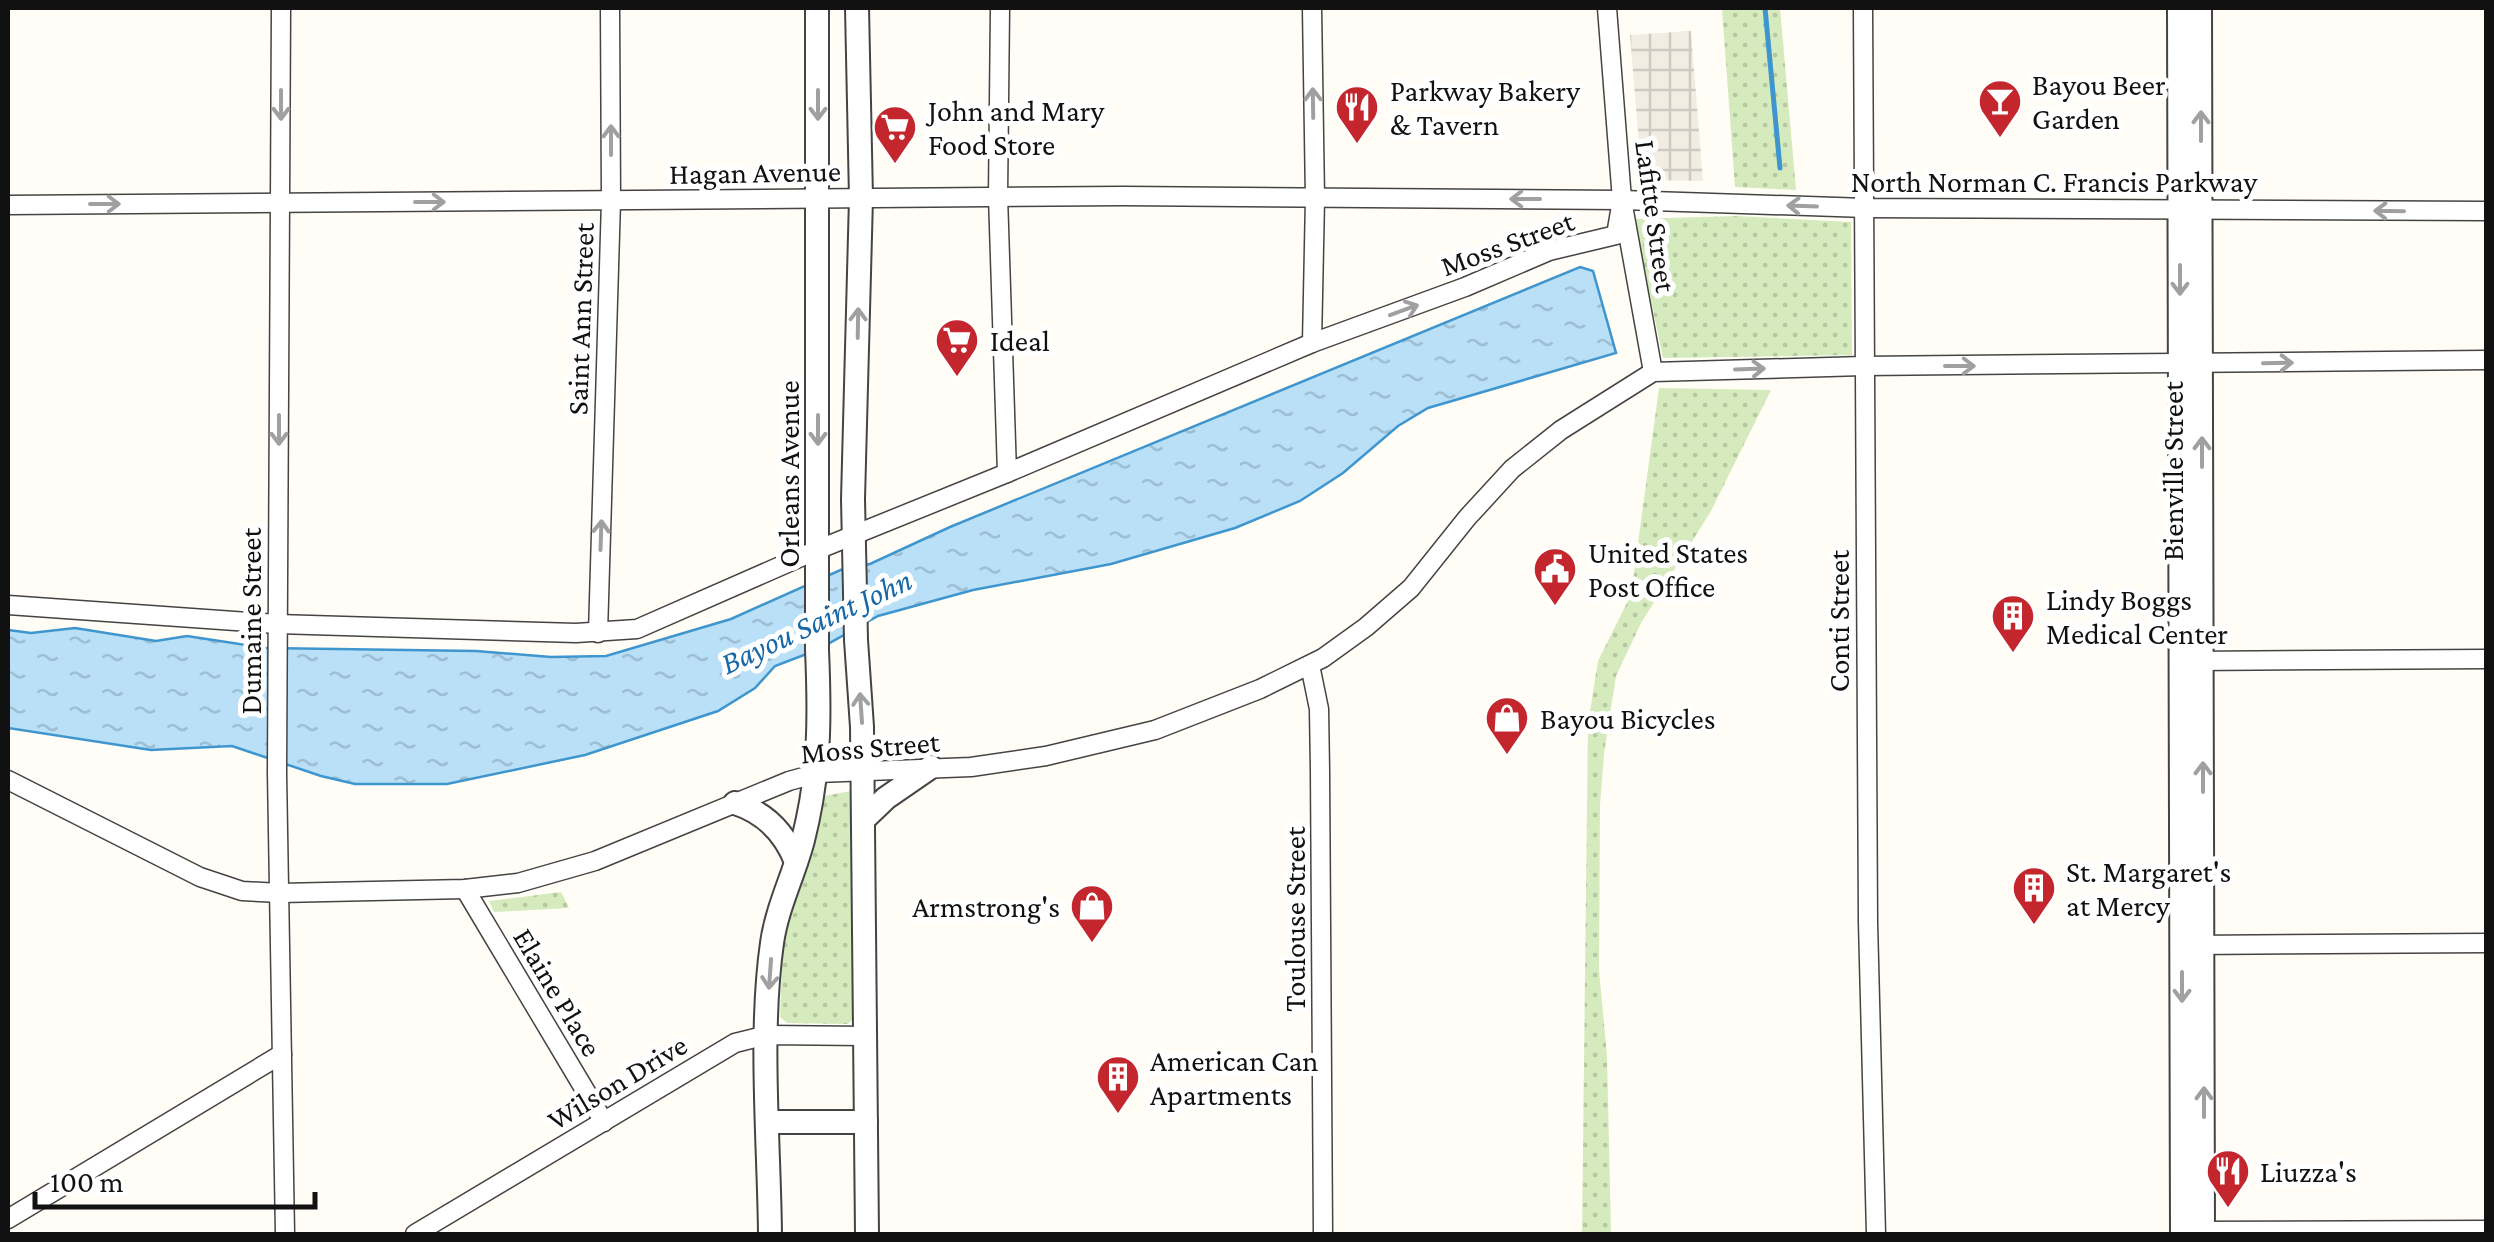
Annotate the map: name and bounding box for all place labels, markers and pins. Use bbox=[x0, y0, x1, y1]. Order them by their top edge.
place label: Bayou Beer Garden bbox=[2032, 68, 2166, 135]
place label: Parkway Bakery & Tavern bbox=[1390, 74, 1580, 141]
bar icon: Bayou Beer Garden bbox=[1977, 78, 2023, 139]
restaurant icon: Parkway Bakery & Tavern bbox=[1334, 84, 1380, 145]
place label: John and Mary Food Store bbox=[925, 94, 1105, 161]
supermarket icon: John and Mary Food Store bbox=[872, 104, 918, 165]
supermarket icon: Ideal bbox=[934, 317, 980, 378]
place label: Ideal bbox=[990, 324, 1050, 357]
place label: United States Post Office bbox=[1588, 536, 1748, 603]
public building icon: United States Post Office bbox=[1532, 546, 1578, 607]
place label: Lindy Boggs Medical Center bbox=[2046, 583, 2228, 650]
building icon: Lindy Boggs Medical Center bbox=[1990, 593, 2036, 654]
shop icon: Bayou Bicycles bbox=[1484, 695, 1530, 756]
place label: Bayou Bicycles bbox=[1540, 702, 1716, 736]
place label: St. Margaret's at Mercy bbox=[2066, 855, 2231, 923]
building icon: St. Margaret's at Mercy bbox=[2011, 865, 2057, 926]
shop icon: Armstrong's bbox=[1069, 883, 1115, 944]
place label: Armstrong's bbox=[912, 890, 1060, 924]
place label: American Can Apartments bbox=[1150, 1044, 1319, 1112]
building icon: American Can Apartments bbox=[1095, 1054, 1141, 1115]
restaurant icon: Liuzza's bbox=[2205, 1148, 2251, 1209]
place label: Liuzza's bbox=[2260, 1155, 2357, 1188]

